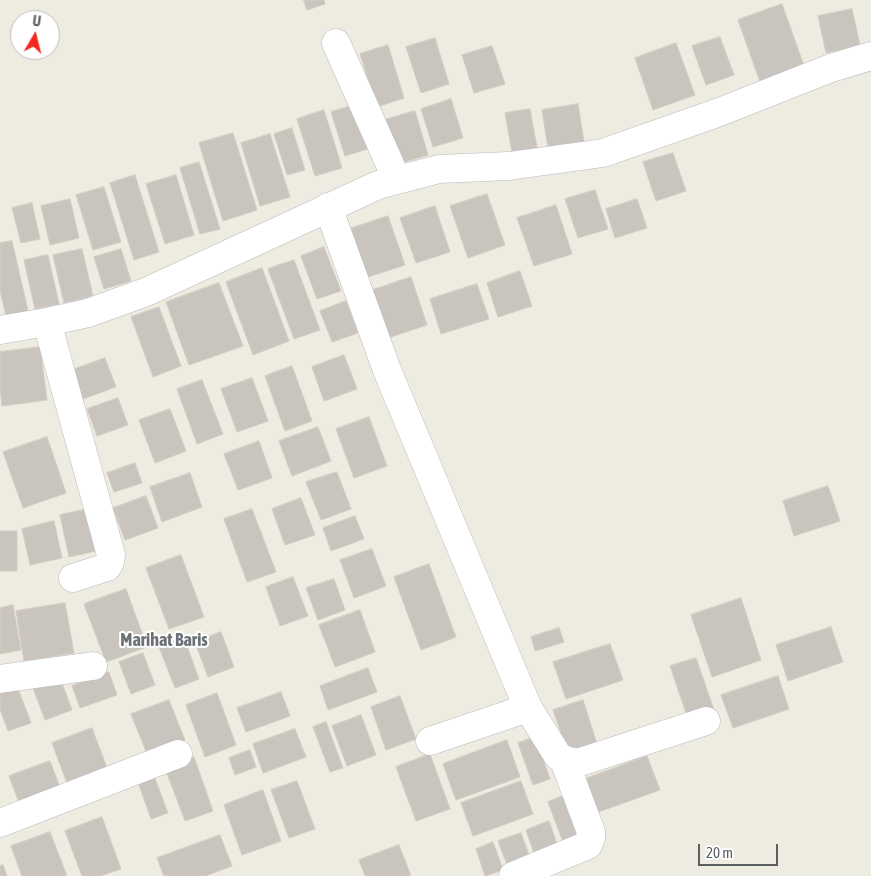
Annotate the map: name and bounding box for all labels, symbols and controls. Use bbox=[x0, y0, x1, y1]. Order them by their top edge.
north arrow bbox=[10, 10, 60, 60]
text: U bbox=[32, 13, 42, 30]
district label: Marihat Baris bbox=[120, 629, 208, 651]
scale bar bbox=[701, 834, 781, 866]
text: 20 m bbox=[706, 844, 733, 861]

